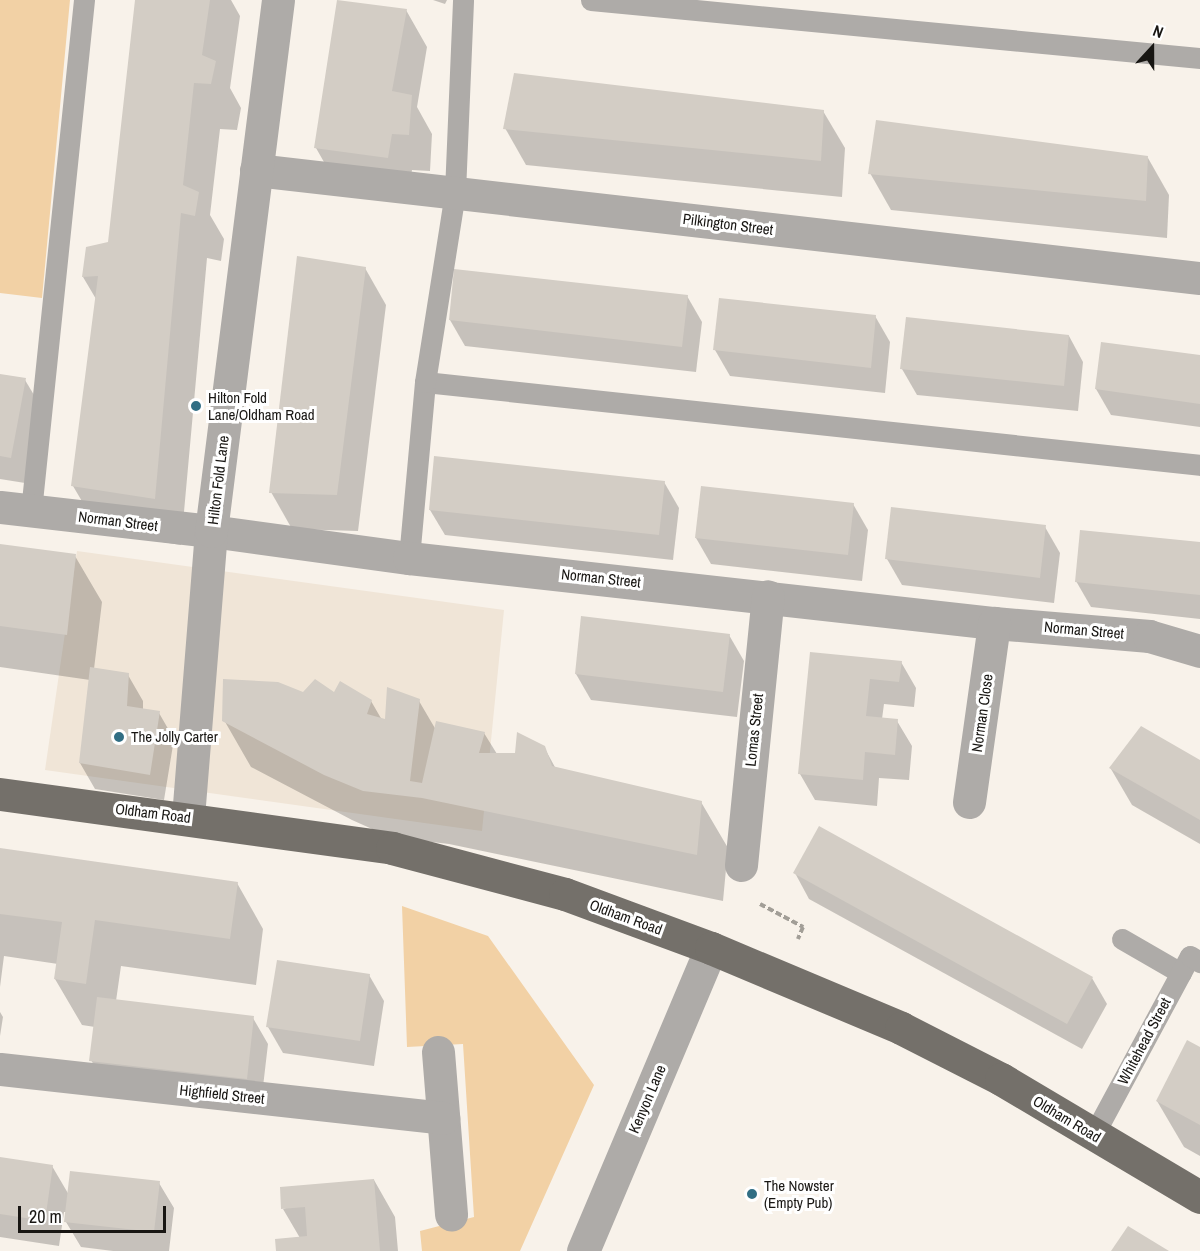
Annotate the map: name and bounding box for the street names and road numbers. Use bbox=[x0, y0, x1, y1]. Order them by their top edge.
street label: Pilkington Street bbox=[682, 210, 774, 238]
street label: Hilton Fold Lane bbox=[204, 434, 232, 526]
street label: Norman Street bbox=[77, 507, 159, 535]
street label: Norman Street bbox=[560, 565, 642, 591]
street label: Norman Street bbox=[1043, 618, 1125, 642]
street label: Norman Close bbox=[968, 673, 996, 753]
street label: Lomas Street bbox=[741, 693, 767, 767]
street label: Oldham Road bbox=[114, 799, 192, 827]
street label: Oldham Road bbox=[587, 896, 665, 938]
street label: Whitehead Street bbox=[1114, 995, 1174, 1087]
street label: Kenyon Lane bbox=[625, 1062, 669, 1136]
street label: Highfield Street bbox=[179, 1081, 265, 1107]
street label: Oldham Road bbox=[1030, 1092, 1104, 1146]

